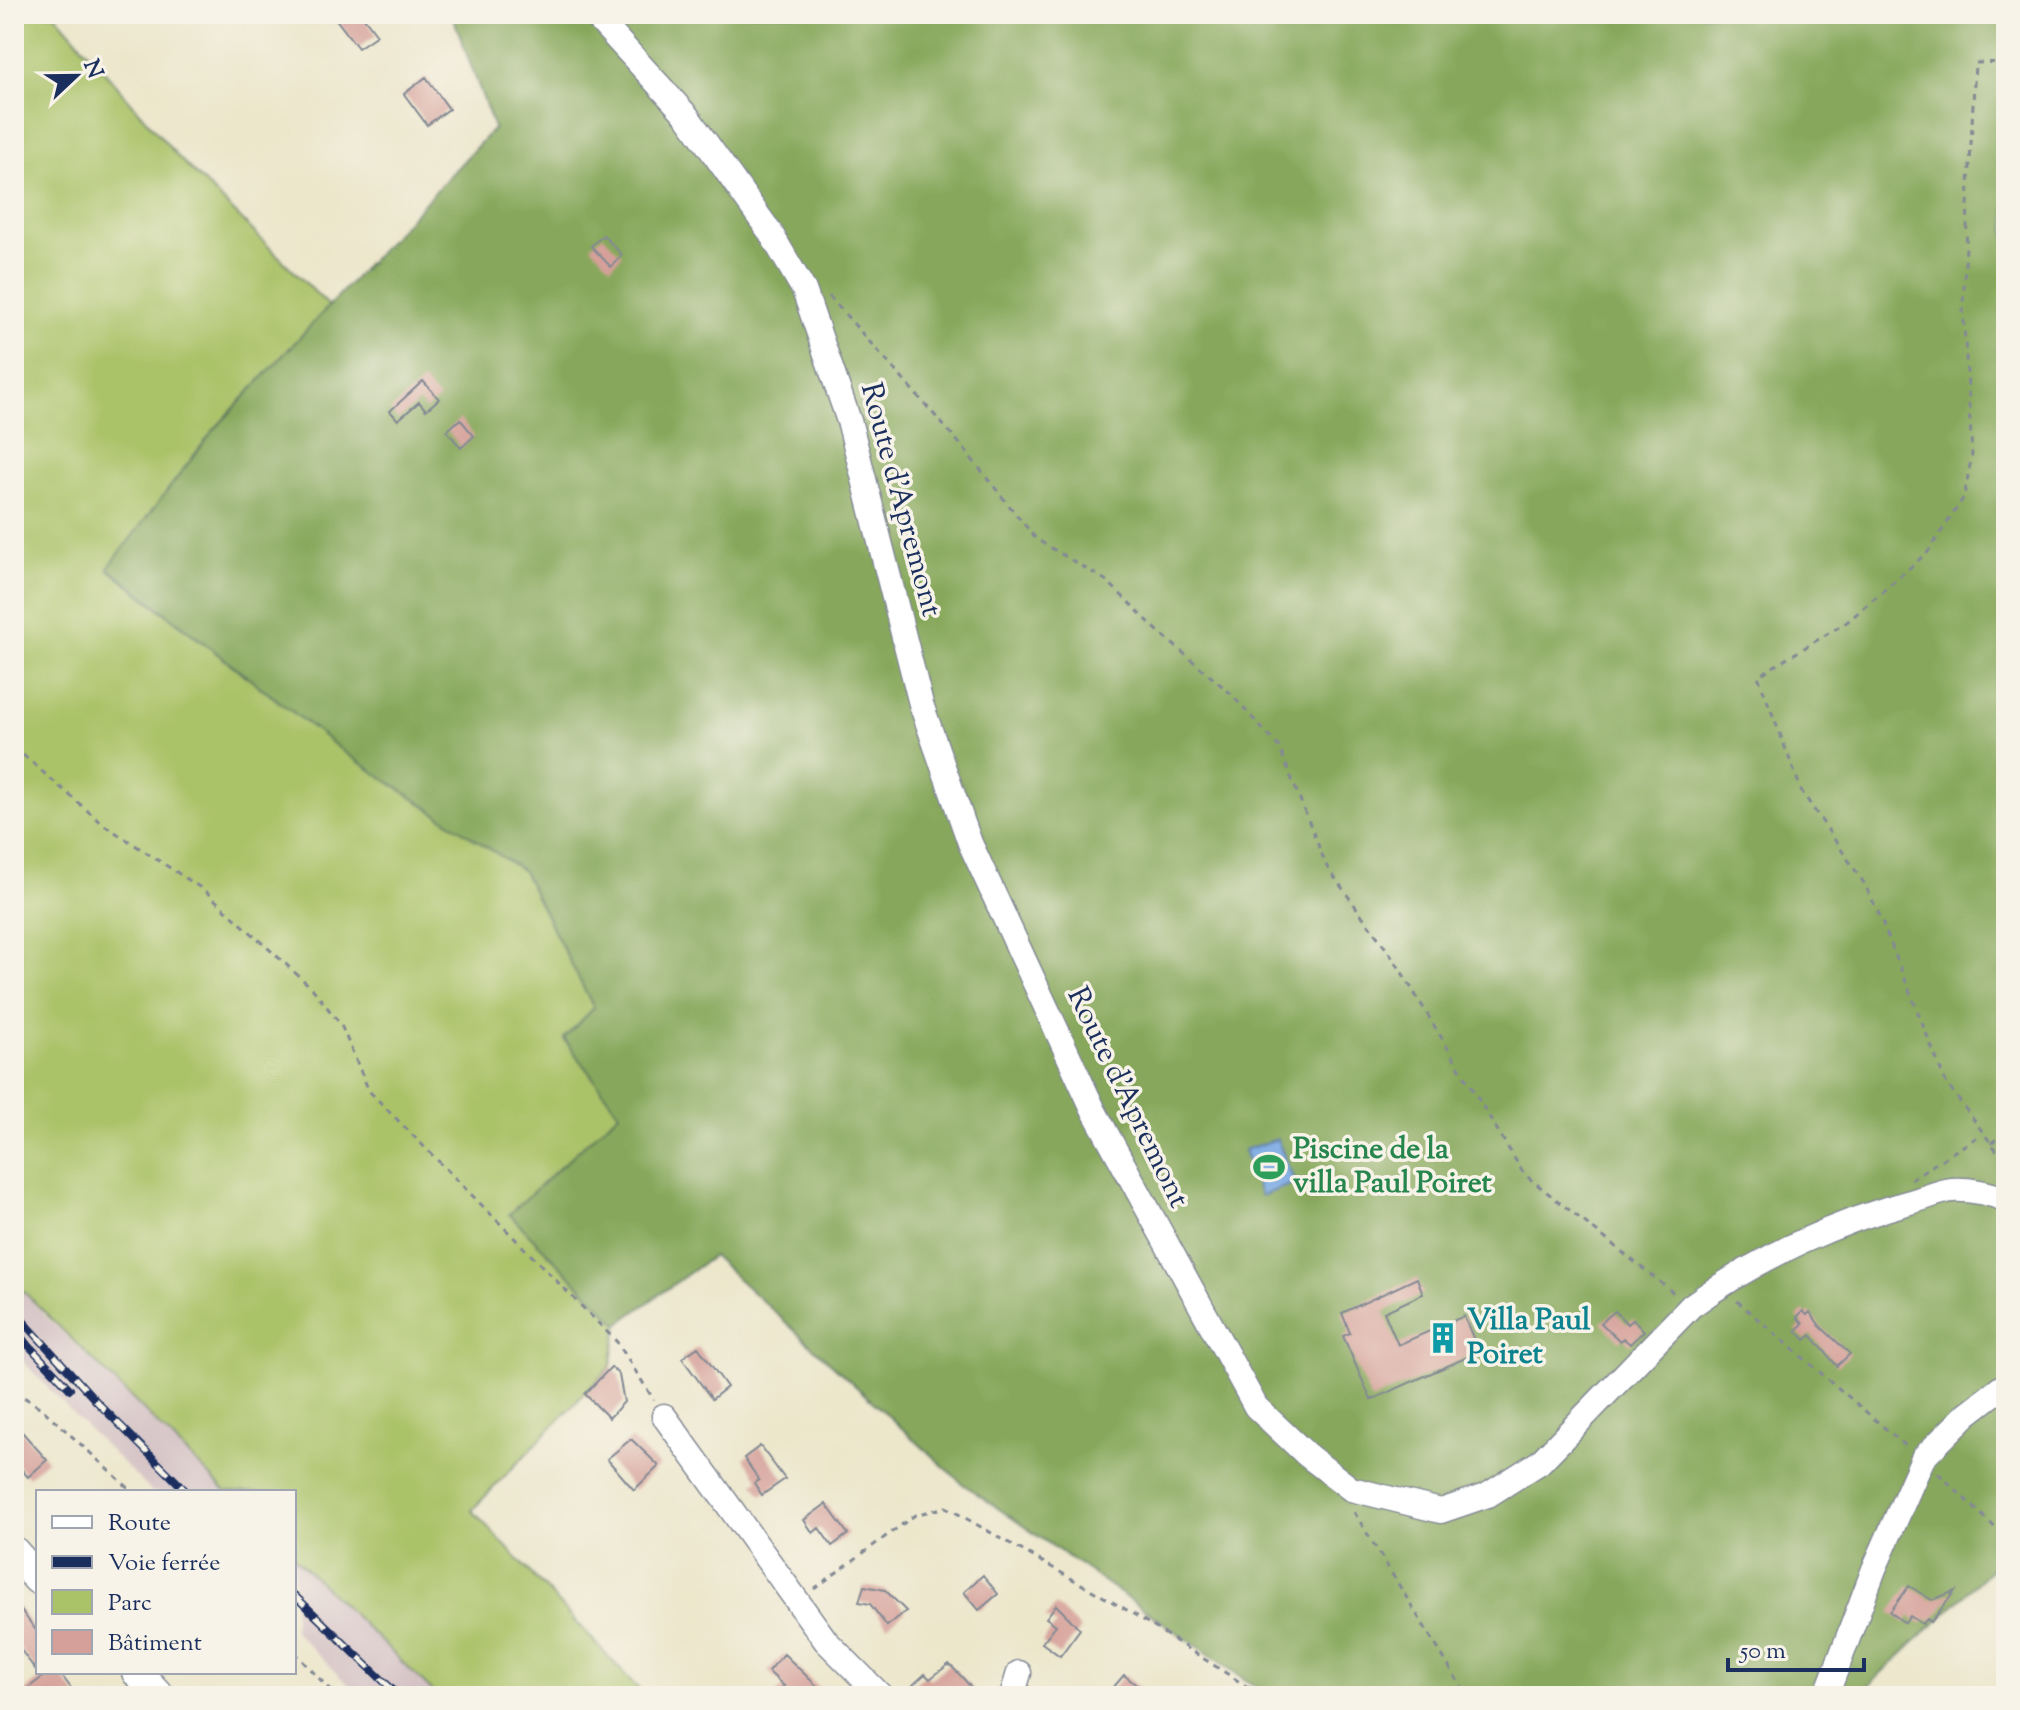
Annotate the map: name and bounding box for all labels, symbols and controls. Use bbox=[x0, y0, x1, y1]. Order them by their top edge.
north arrow bbox=[36, 36, 116, 116]
text: N bbox=[74, 55, 110, 84]
street label: Route d'Apremont bbox=[848, 378, 952, 622]
street label: Route d'Apremont bbox=[1055, 980, 1199, 1216]
place label: Piscine de la villa Paul Poiret bbox=[1293, 1129, 1493, 1206]
sports icon: Piscine de la villa Paul Poiret bbox=[1252, 1150, 1286, 1184]
place label: Villa Paul Poiret bbox=[1467, 1300, 1591, 1377]
building icon: Villa Paul Poiret bbox=[1426, 1321, 1460, 1355]
legend bbox=[36, 1490, 296, 1674]
text: Route bbox=[108, 1507, 171, 1541]
text: Voie ferrée bbox=[108, 1547, 221, 1581]
text: Parc bbox=[108, 1587, 152, 1621]
scale bar bbox=[1728, 1622, 1864, 1672]
text: Bâtiment bbox=[108, 1627, 202, 1661]
text: 50 m bbox=[1738, 1635, 1786, 1669]

